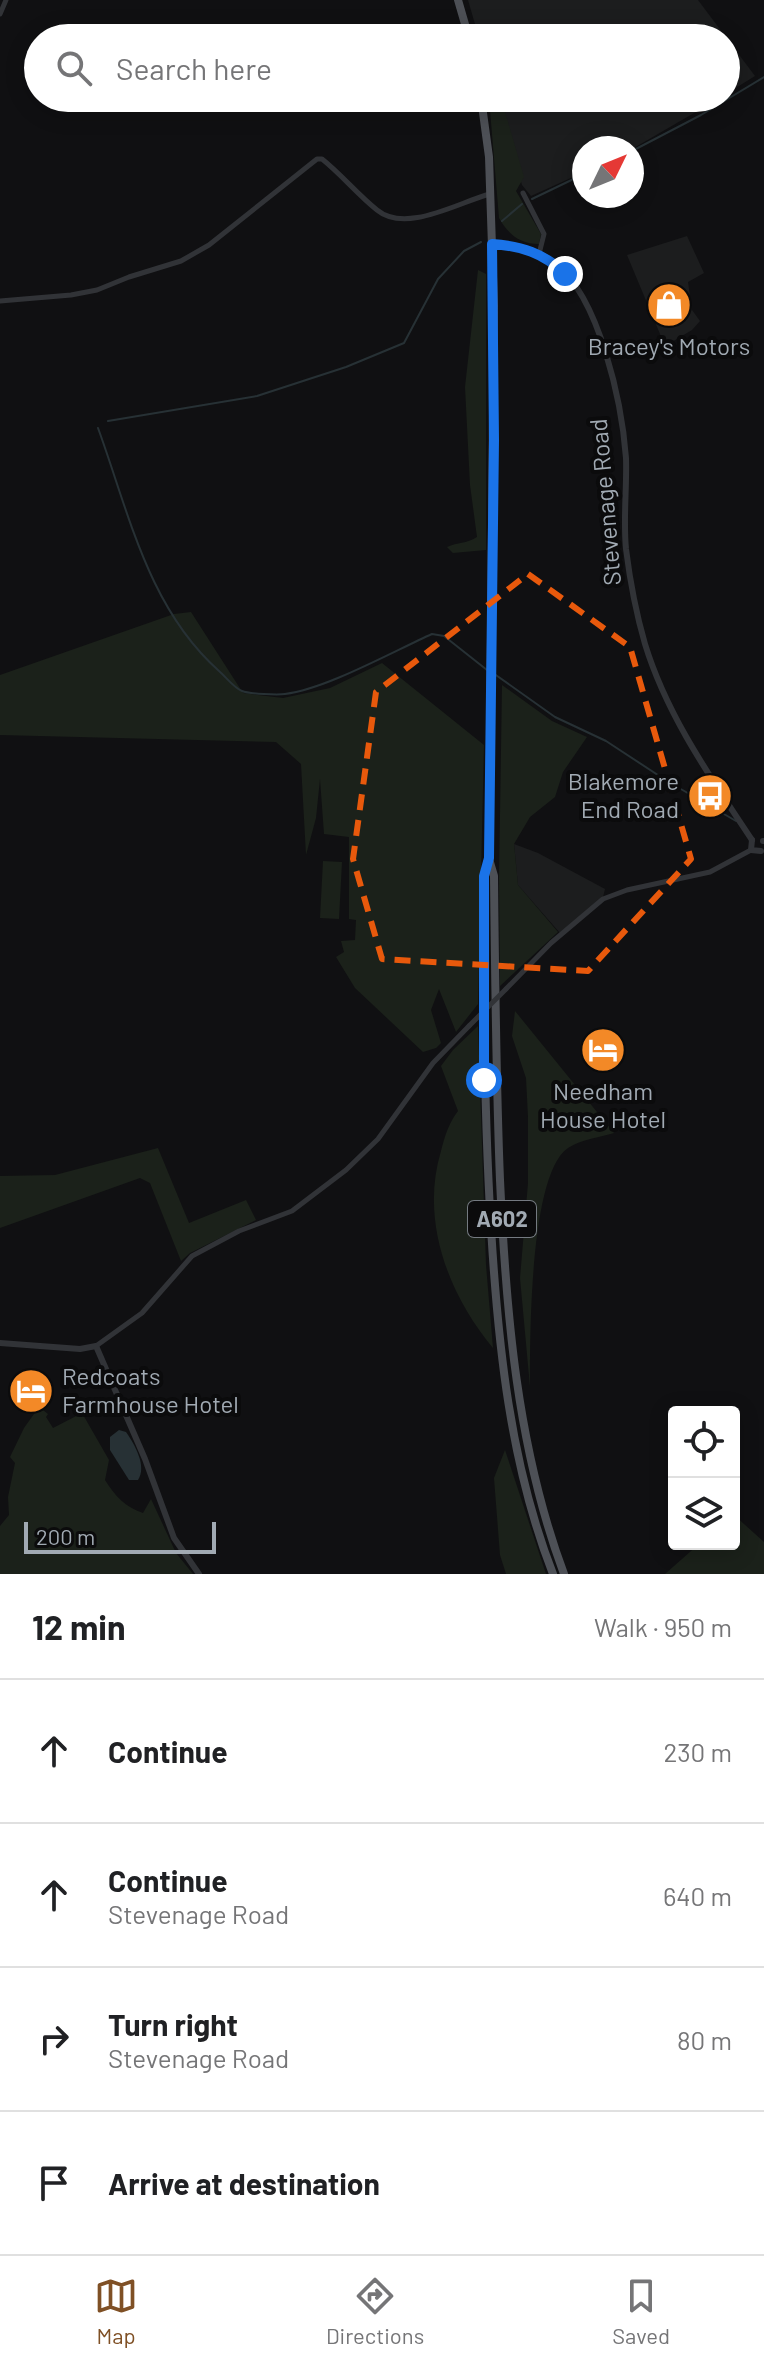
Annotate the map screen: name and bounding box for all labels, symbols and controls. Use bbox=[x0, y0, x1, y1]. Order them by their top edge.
search box bbox=[24, 24, 740, 112]
icon: search bbox=[52, 46, 96, 90]
text: Search here bbox=[116, 50, 272, 86]
north arrow bbox=[572, 136, 644, 208]
route end bbox=[547, 256, 583, 292]
shop icon: Bracey's Motors bbox=[645, 281, 693, 329]
place label: Bracey's Motors bbox=[588, 331, 750, 360]
street label: Stevenage Road bbox=[583, 418, 626, 587]
place label: Blakemore End Road bbox=[568, 766, 679, 823]
bus stop icon: Blakemore End Road bbox=[686, 772, 734, 820]
hotel icon: Needham House Hotel bbox=[579, 1026, 627, 1074]
route start bbox=[466, 1062, 502, 1098]
place label: Needham House Hotel bbox=[540, 1076, 666, 1133]
road number: A602 bbox=[468, 1201, 536, 1237]
place label: Redcoats Farmhouse Hotel bbox=[62, 1361, 239, 1418]
hotel icon: Redcoats Farmhouse Hotel bbox=[7, 1367, 55, 1415]
map controls bbox=[668, 1406, 740, 1550]
button: locate bbox=[668, 1406, 740, 1478]
button: layers bbox=[668, 1478, 740, 1550]
scale bar bbox=[24, 1518, 216, 1554]
text: 200 m bbox=[36, 1523, 95, 1549]
text: 12 min bbox=[32, 1606, 126, 1647]
text: Walk · 950 m bbox=[594, 1611, 732, 1642]
icon: ahead bbox=[32, 1729, 76, 1773]
text: Continue bbox=[108, 1733, 228, 1769]
text: 230 m bbox=[663, 1736, 732, 1767]
text: Continue bbox=[108, 1862, 228, 1898]
icon: ahead bbox=[32, 1873, 76, 1917]
text: 640 m bbox=[663, 1880, 732, 1911]
text: Stevenage Road bbox=[108, 1898, 289, 1929]
text: Turn right bbox=[108, 2006, 238, 2042]
icon: right bbox=[32, 2017, 76, 2061]
text: 80 m bbox=[677, 2024, 732, 2055]
text: Stevenage Road bbox=[108, 2042, 289, 2073]
icon: arrive bbox=[32, 2161, 76, 2205]
text: Arrive at destination bbox=[108, 2165, 380, 2201]
tab: Map bbox=[94, 2274, 138, 2348]
tab: Directions bbox=[326, 2274, 424, 2348]
tab: Saved bbox=[612, 2274, 670, 2348]

